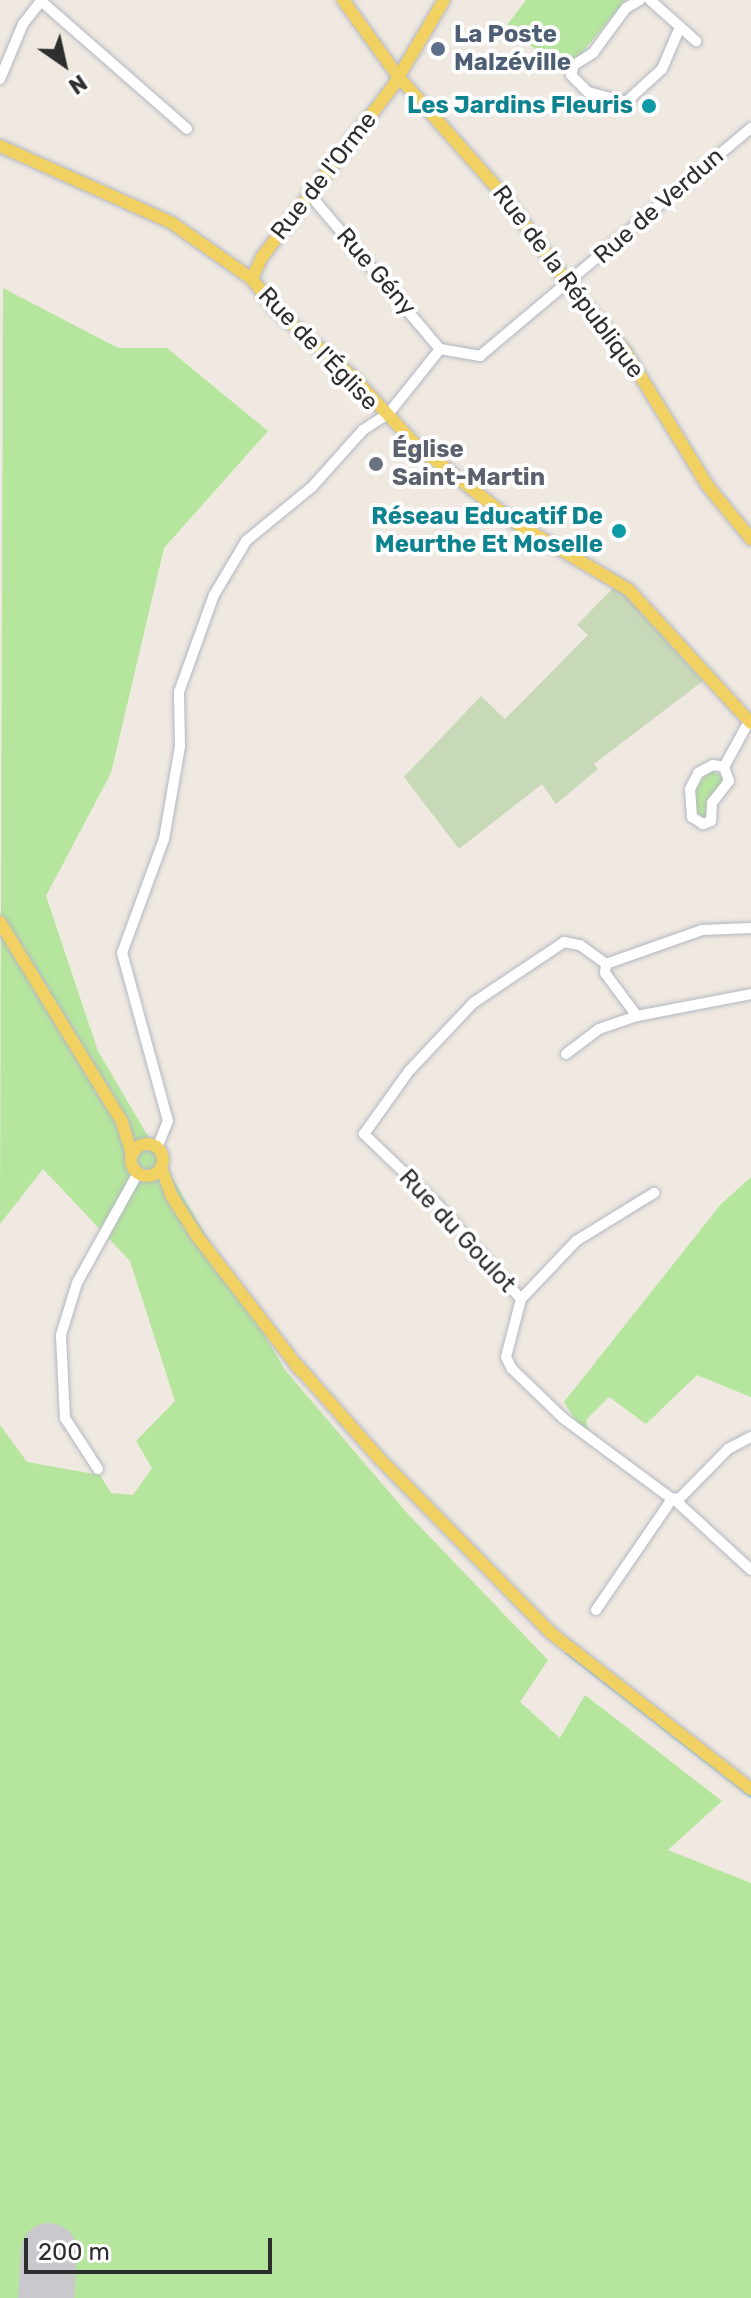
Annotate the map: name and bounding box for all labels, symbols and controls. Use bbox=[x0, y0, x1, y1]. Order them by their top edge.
place label: La Poste Malzéville bbox=[454, 21, 571, 77]
north arrow bbox=[24, 24, 104, 104]
marker: La Poste Malzéville bbox=[429, 40, 447, 58]
text: N bbox=[64, 69, 92, 100]
place label: Les Jardins Fleuris bbox=[407, 92, 633, 120]
marker: Les Jardins Fleuris bbox=[640, 97, 658, 115]
street label: Rue de l'Orme bbox=[265, 106, 383, 246]
street label: Rue de Verdun bbox=[588, 142, 730, 270]
street label: Rue de la République bbox=[486, 180, 650, 384]
street label: Rue Gény bbox=[330, 222, 422, 322]
street label: Rue de l'Église bbox=[252, 281, 384, 417]
place label: Église Saint-Martin bbox=[392, 436, 545, 492]
marker: Église Saint-Martin bbox=[367, 455, 385, 473]
place label: Réseau Educatif De Meurthe Et Moselle bbox=[371, 503, 603, 559]
marker: Réseau Educatif De Meurthe Et Moselle bbox=[610, 522, 628, 540]
street label: Rue du Goulot bbox=[393, 1164, 521, 1298]
scale bar bbox=[28, 2222, 276, 2272]
text: 200 m bbox=[38, 2238, 110, 2266]

